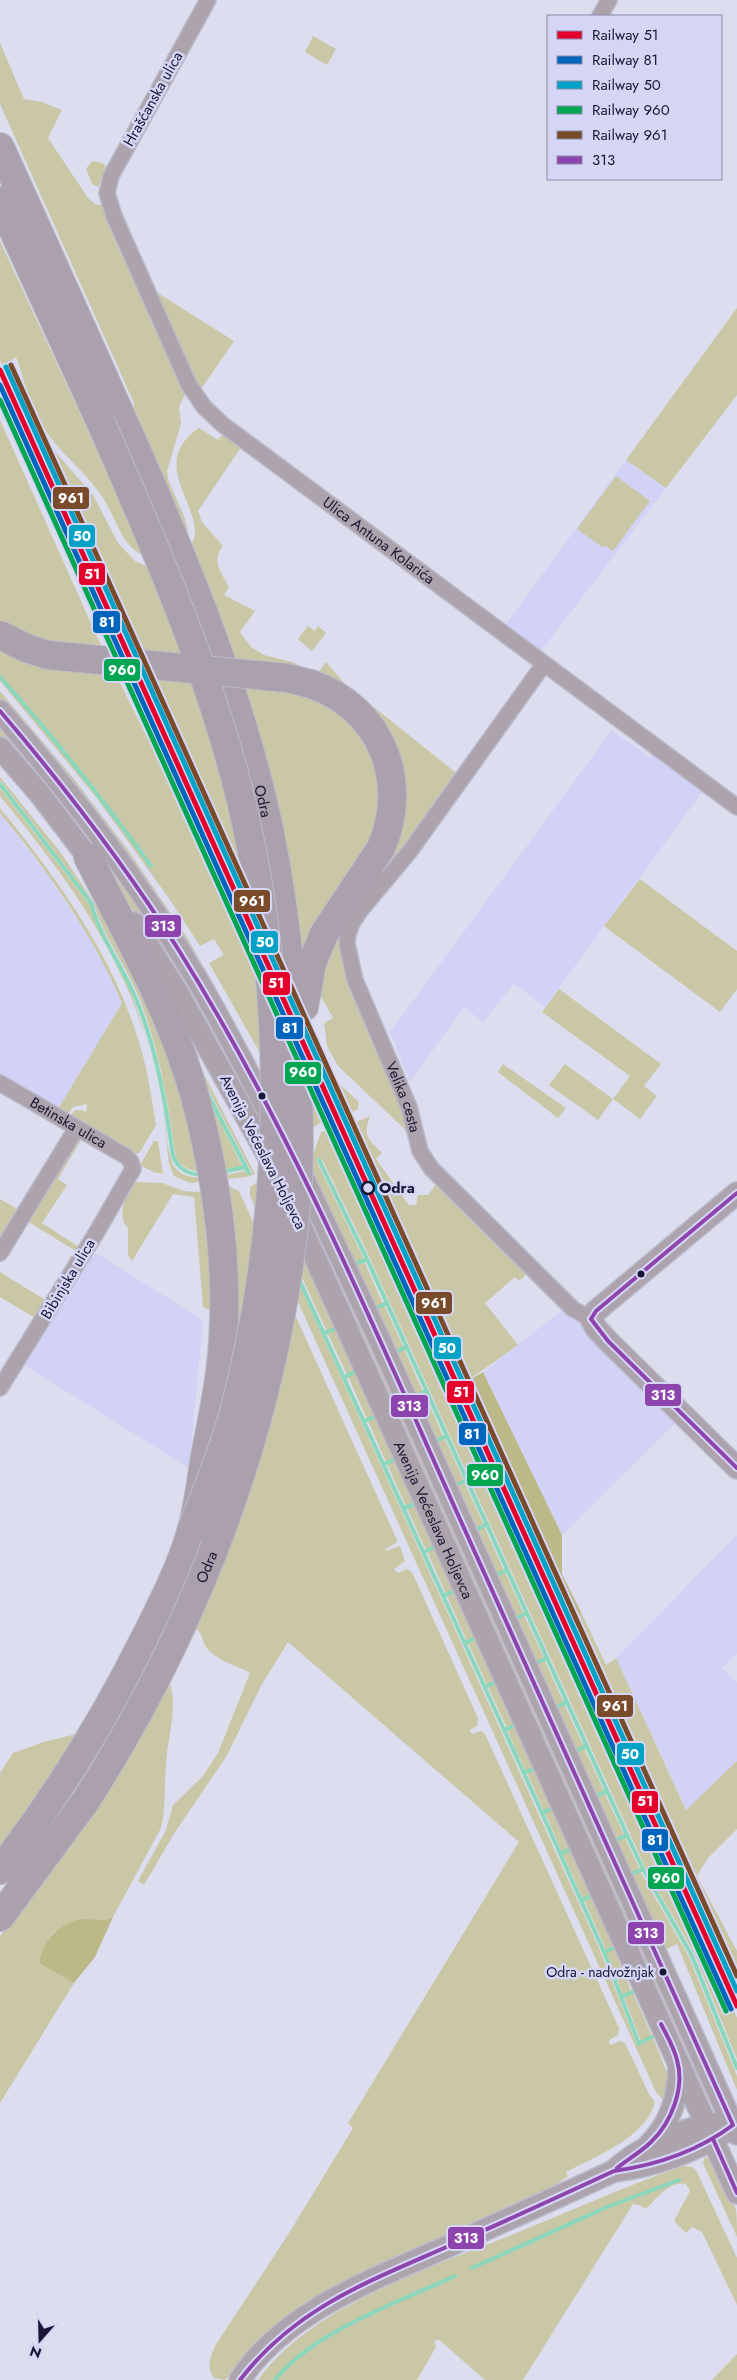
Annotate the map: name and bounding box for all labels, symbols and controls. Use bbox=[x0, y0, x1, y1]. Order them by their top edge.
legend bbox=[547, 15, 722, 180]
text: Railway 51 bbox=[592, 24, 659, 46]
street label: Hrašćanska ulica bbox=[118, 48, 188, 150]
text: Railway 81 bbox=[592, 49, 658, 71]
text: Railway 50 bbox=[592, 74, 661, 96]
text: Railway 960 bbox=[592, 99, 670, 121]
text: Railway 961 bbox=[592, 124, 667, 146]
text: 313 bbox=[592, 149, 615, 171]
line badge: 961 bbox=[52, 486, 90, 510]
text: 961 bbox=[58, 488, 84, 508]
street label: Ulica Antuna Kolarića bbox=[318, 491, 439, 590]
line badge: 50 bbox=[68, 524, 96, 548]
text: 50 bbox=[73, 526, 91, 546]
line badge: 51 bbox=[78, 562, 106, 586]
text: 51 bbox=[84, 564, 100, 584]
line badge: 81 bbox=[92, 610, 121, 634]
text: 81 bbox=[99, 612, 115, 632]
line badge: 960 bbox=[103, 658, 141, 682]
text: 960 bbox=[108, 660, 136, 680]
street label: Odra bbox=[248, 783, 277, 820]
line badge: 961 bbox=[233, 889, 271, 913]
text: 961 bbox=[239, 891, 265, 911]
line badge: 313 bbox=[144, 914, 182, 938]
text: 313 bbox=[151, 916, 176, 936]
line badge: 50 bbox=[250, 930, 279, 954]
text: 50 bbox=[256, 932, 274, 952]
line badge: 51 bbox=[262, 971, 291, 996]
text: 51 bbox=[268, 973, 284, 993]
line badge: 81 bbox=[275, 1016, 304, 1040]
text: 81 bbox=[282, 1018, 298, 1038]
street label: Velika cesta bbox=[380, 1058, 426, 1135]
line badge: 960 bbox=[284, 1061, 322, 1085]
text: 960 bbox=[289, 1062, 317, 1082]
street label: Avenija Većeslava Holjevca bbox=[214, 1071, 312, 1233]
unlabelled marker bbox=[257, 1091, 267, 1101]
street label: Betinska ulica bbox=[26, 1092, 111, 1154]
place label: Odra bbox=[379, 1177, 415, 1199]
marker: Odra bbox=[361, 1181, 375, 1195]
street label: Bibinjska ulica bbox=[35, 1235, 101, 1323]
unlabelled marker bbox=[636, 1269, 646, 1279]
line badge: 961 bbox=[415, 1291, 453, 1315]
text: 961 bbox=[421, 1293, 447, 1313]
line badge: 50 bbox=[433, 1336, 462, 1360]
text: 50 bbox=[438, 1338, 456, 1358]
line badge: 51 bbox=[446, 1380, 475, 1404]
text: 51 bbox=[453, 1382, 469, 1402]
line badge: 313 bbox=[644, 1383, 682, 1407]
text: 313 bbox=[651, 1385, 676, 1405]
line badge: 313 bbox=[390, 1394, 429, 1418]
text: 313 bbox=[397, 1396, 422, 1416]
line badge: 81 bbox=[458, 1422, 487, 1446]
text: 81 bbox=[464, 1424, 480, 1444]
street label: Avenija Većeslava Holjevca bbox=[388, 1437, 479, 1603]
line badge: 960 bbox=[466, 1463, 504, 1487]
text: 960 bbox=[471, 1465, 499, 1485]
street label: Odra bbox=[191, 1548, 223, 1587]
line badge: 961 bbox=[596, 1694, 634, 1718]
text: 961 bbox=[602, 1696, 628, 1716]
line badge: 50 bbox=[616, 1742, 645, 1766]
text: 50 bbox=[621, 1744, 639, 1764]
line badge: 51 bbox=[631, 1790, 659, 1814]
text: 51 bbox=[637, 1791, 653, 1811]
line badge: 81 bbox=[641, 1828, 669, 1852]
text: 81 bbox=[647, 1830, 663, 1850]
line badge: 960 bbox=[647, 1866, 685, 1890]
text: 960 bbox=[652, 1868, 680, 1888]
line badge: 313 bbox=[627, 1921, 665, 1945]
text: 313 bbox=[634, 1923, 659, 1943]
place label: Odra - nadvožnjak bbox=[546, 1962, 655, 1982]
marker: Odra - nadvožnjak bbox=[658, 1967, 668, 1977]
line badge: 313 bbox=[447, 2226, 485, 2250]
text: 313 bbox=[454, 2228, 479, 2248]
north arrow bbox=[15, 2315, 65, 2365]
text: N bbox=[27, 2341, 44, 2364]

